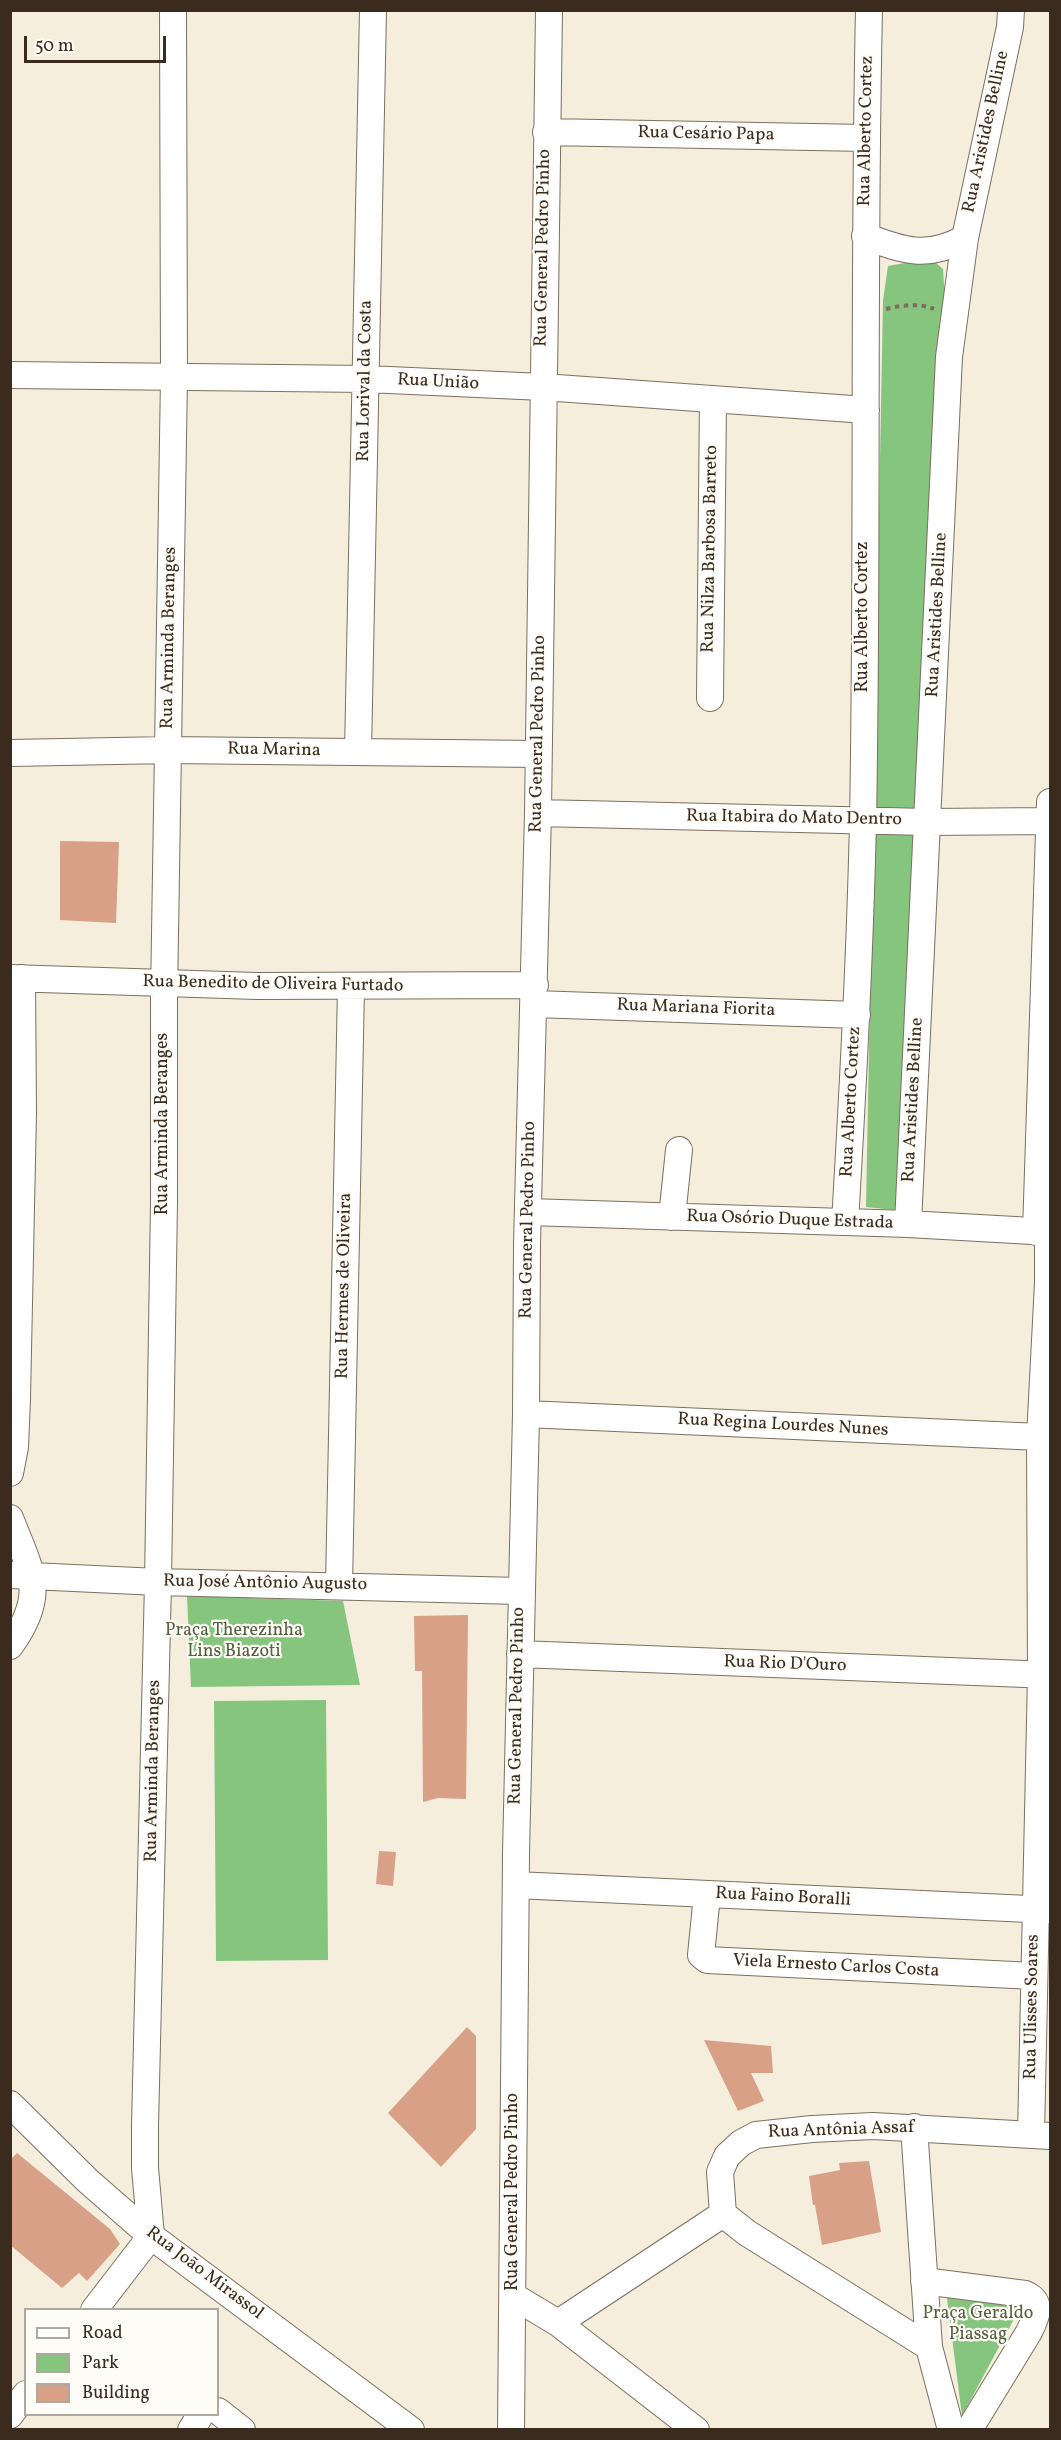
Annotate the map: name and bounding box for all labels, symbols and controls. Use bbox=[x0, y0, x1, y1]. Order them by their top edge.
scale bar bbox=[27, 24, 170, 62]
text: 50 m bbox=[35, 34, 74, 59]
street label: Rua Aristides Belline bbox=[959, 49, 1015, 215]
street label: Rua Alberto Cortez bbox=[855, 55, 879, 207]
street label: Rua Cesário Papa bbox=[637, 123, 775, 147]
street label: Rua General Pedro Pinho bbox=[531, 149, 557, 347]
street label: Rua Lorival da Costa bbox=[354, 300, 378, 462]
street label: Rua União bbox=[397, 370, 479, 396]
street label: Rua Nilza Barbosa Barreto bbox=[698, 445, 724, 653]
street label: Rua Aristides Belline bbox=[923, 532, 953, 698]
street label: Rua Alberto Cortez bbox=[853, 542, 875, 692]
street label: Rua Arminda Beranges bbox=[158, 547, 182, 729]
street label: Rua General Pedro Pinho bbox=[526, 635, 552, 833]
street label: Rua Marina bbox=[227, 739, 321, 763]
street label: Rua Itabira do Mato Dentro bbox=[686, 806, 902, 832]
street label: Rua Benedito de Oliveira Furtado bbox=[142, 972, 404, 998]
street label: Rua Mariana Fiorita bbox=[616, 995, 776, 1023]
street label: Rua Aristides Belline bbox=[899, 1017, 929, 1183]
street label: Rua Alberto Cortez bbox=[837, 1026, 867, 1178]
street label: Rua Arminda Beranges bbox=[153, 1033, 175, 1215]
street label: Rua General Pedro Pinho bbox=[516, 1121, 542, 1319]
street label: Rua Hermes de Oliveira bbox=[333, 1193, 357, 1379]
street label: Rua Osório Duque Estrada bbox=[686, 1207, 894, 1235]
street label: Rua Regina Lourdes Nunes bbox=[677, 1410, 889, 1442]
street label: Rua José Antônio Augusto bbox=[163, 1571, 367, 1597]
street label: Rua General Pedro Pinho bbox=[505, 1607, 531, 1805]
park label: Praça Therezinha Lins Biazoti bbox=[165, 1621, 303, 1664]
street label: Rua Rio D'Ouro bbox=[723, 1652, 847, 1678]
street label: Rua Arminda Beranges bbox=[142, 1680, 166, 1862]
street label: Rua Faino Boralli bbox=[715, 1884, 851, 1912]
street label: Rua Ulisses Soares bbox=[1021, 1934, 1045, 2080]
street label: Viela Ernesto Carlos Costa bbox=[732, 1951, 940, 1983]
street label: Rua General Pedro Pinho bbox=[503, 2093, 525, 2291]
street label: Rua Antônia Assaf bbox=[768, 2118, 914, 2144]
street label: Rua João Mirassol bbox=[141, 2223, 267, 2325]
park label: Praça Geraldo Piassag bbox=[923, 2304, 1033, 2346]
legend bbox=[24, 2308, 219, 2416]
text: Road bbox=[82, 2321, 123, 2346]
text: Park bbox=[82, 2351, 119, 2376]
text: Building bbox=[82, 2381, 150, 2406]

